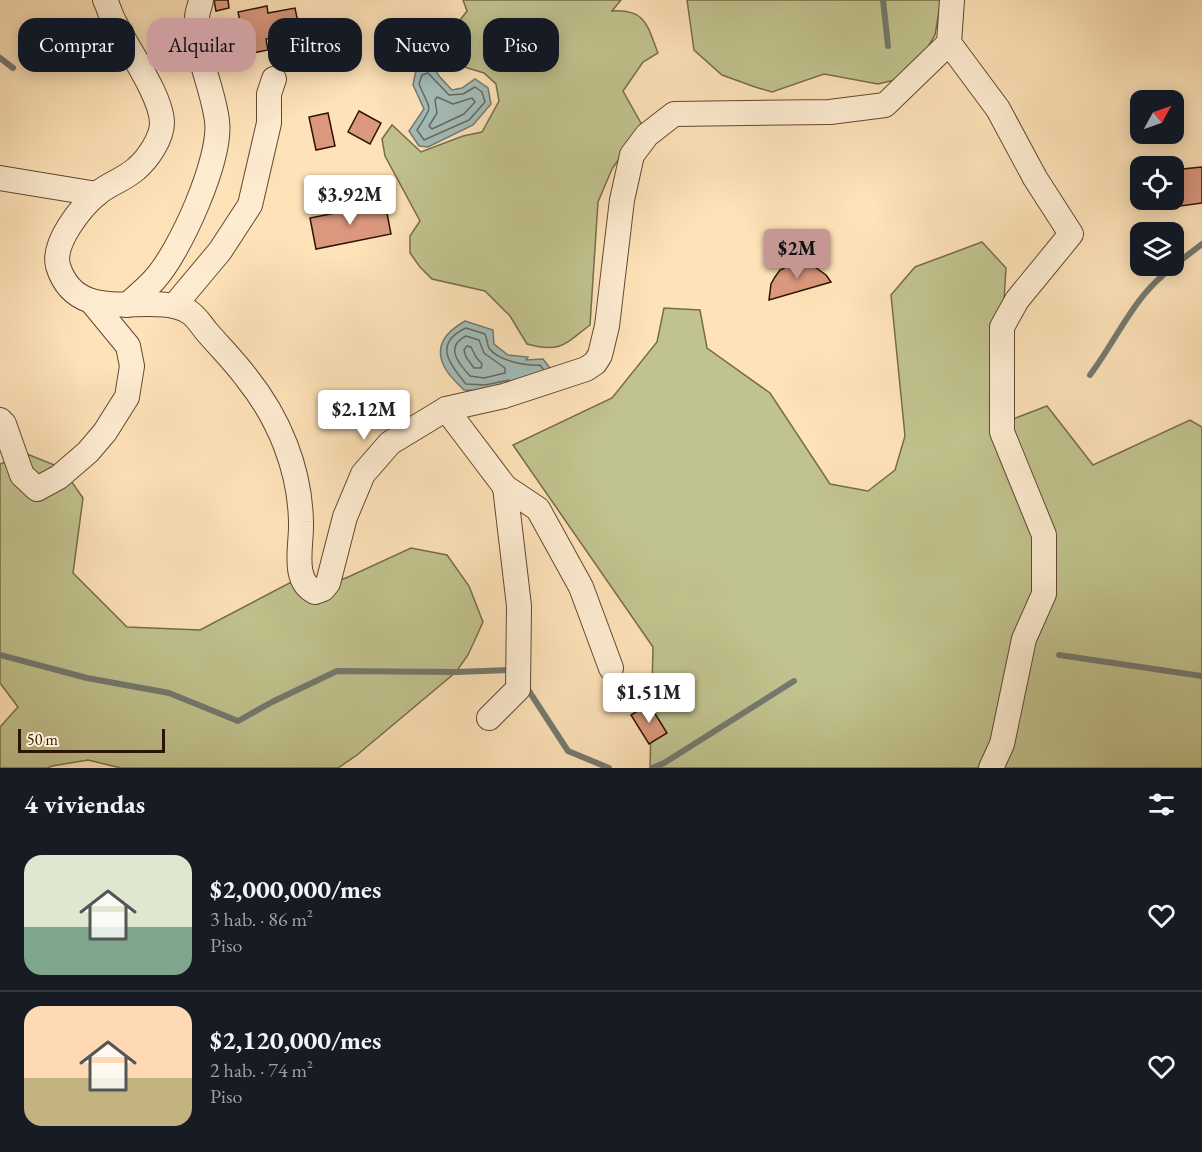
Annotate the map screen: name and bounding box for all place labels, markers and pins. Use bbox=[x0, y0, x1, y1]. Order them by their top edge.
pin: $3.92M bbox=[301, 175, 399, 226]
pin: $2M bbox=[768, 229, 826, 280]
pin: $2.12M bbox=[315, 390, 413, 441]
pin: $1.51M bbox=[600, 673, 698, 724]

